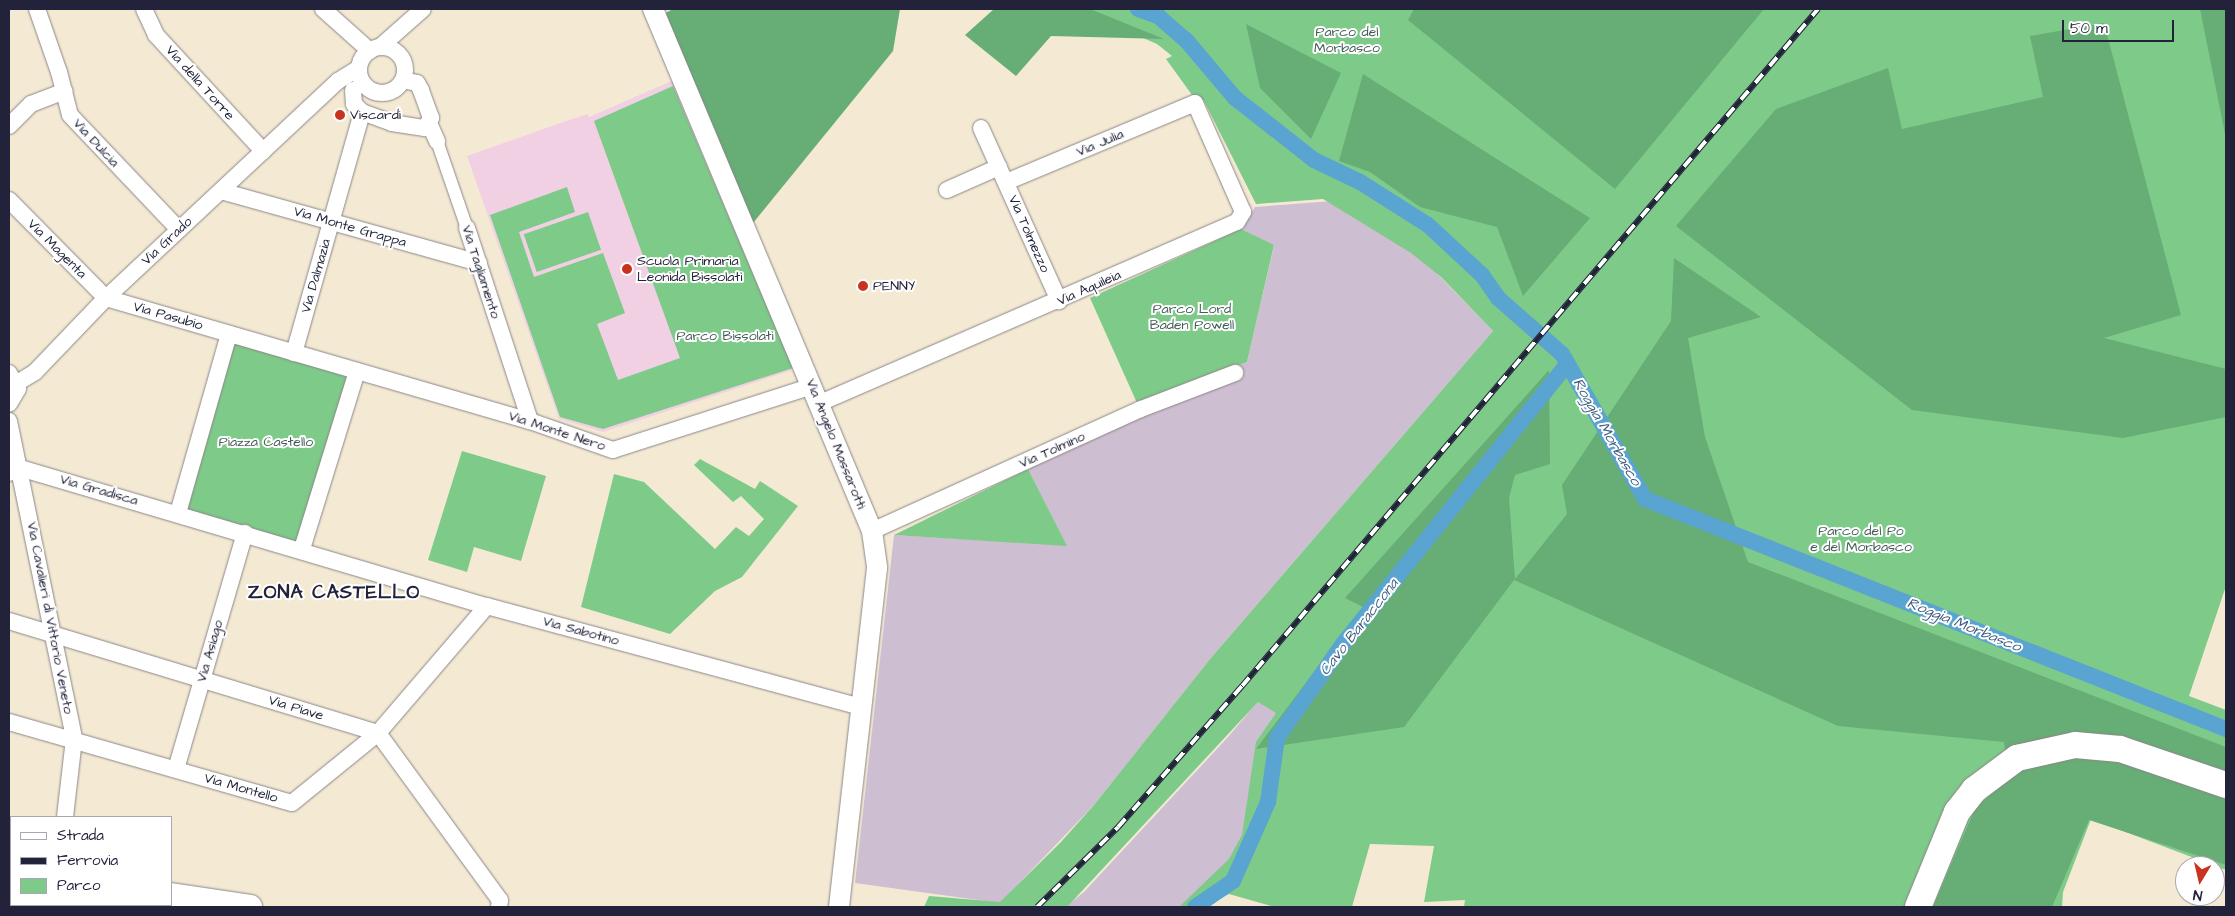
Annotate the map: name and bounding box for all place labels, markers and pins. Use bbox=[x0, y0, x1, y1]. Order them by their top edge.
place label: Viscardi bbox=[350, 107, 401, 123]
marker: Viscardi bbox=[334, 109, 346, 121]
place label: Scuola Primaria Leonida Bissolati bbox=[637, 253, 742, 286]
marker: Scuola Primaria Leonida Bissolati bbox=[621, 263, 633, 275]
place label: PENNY bbox=[873, 278, 915, 294]
marker: PENNY bbox=[857, 280, 869, 292]

